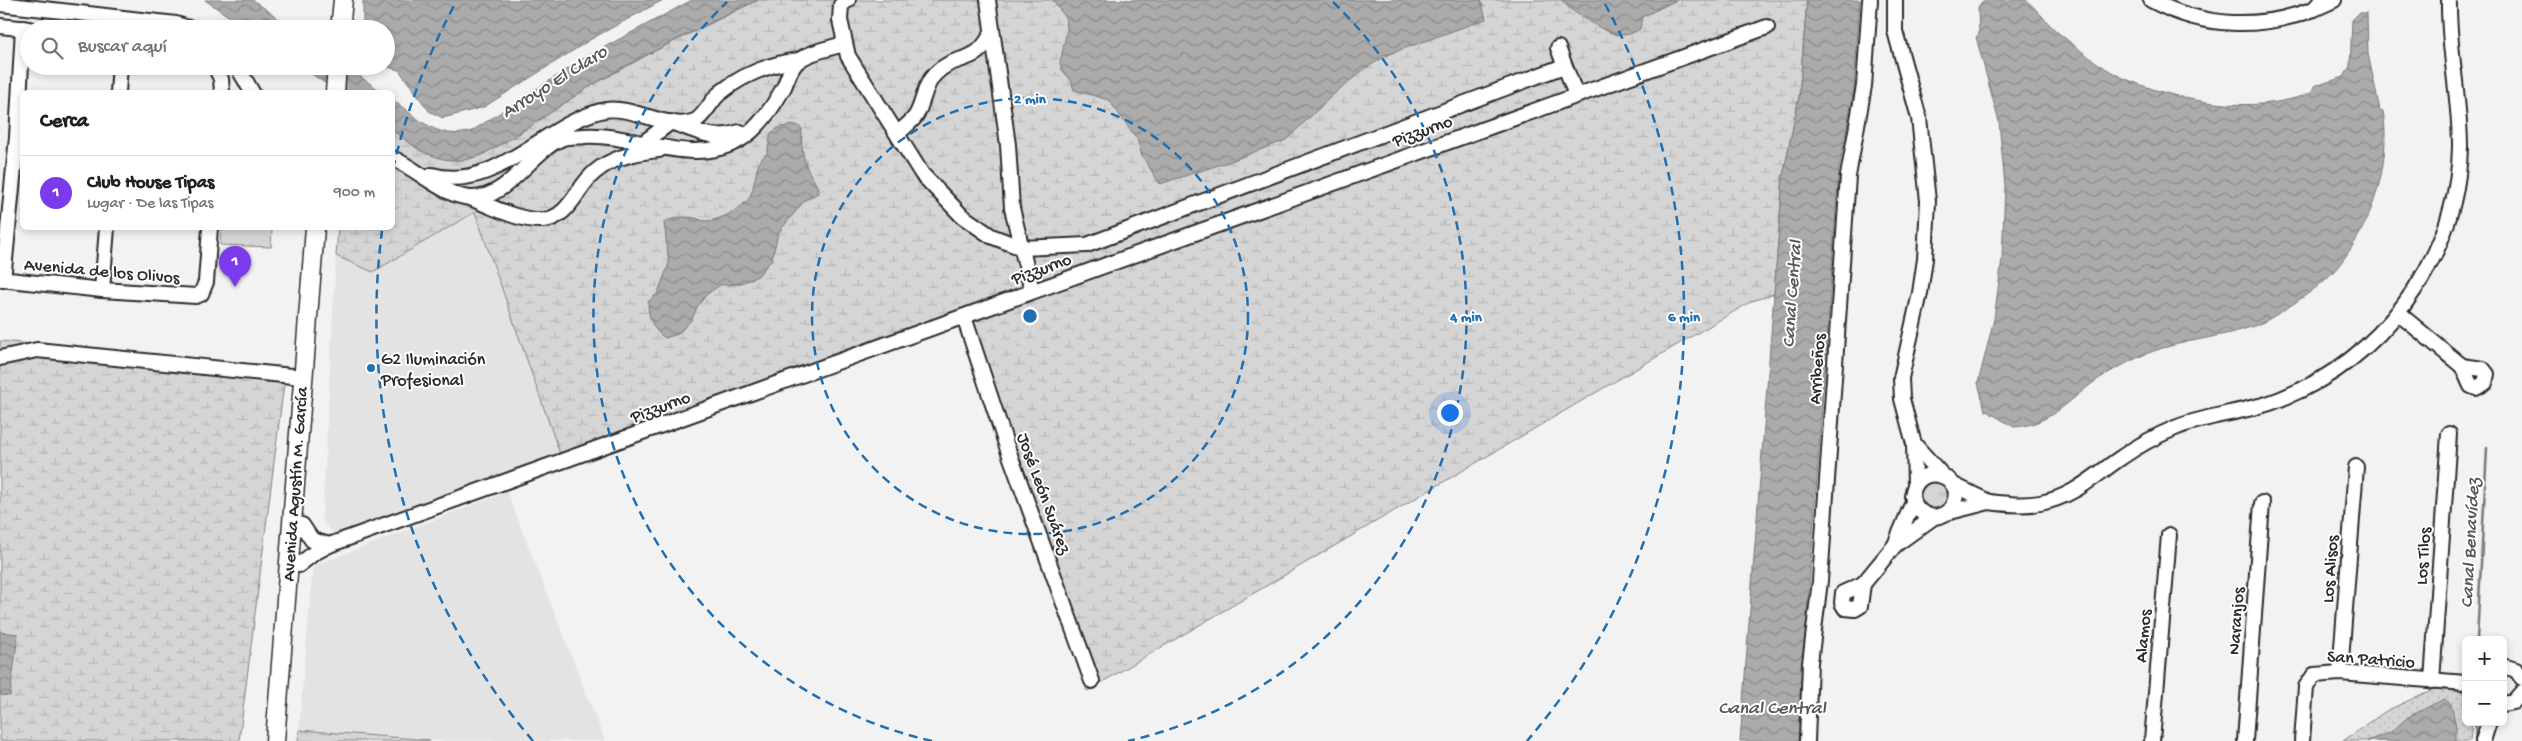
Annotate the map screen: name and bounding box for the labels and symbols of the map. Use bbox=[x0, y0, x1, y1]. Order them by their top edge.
water label: Arroyo El Claro bbox=[498, 41, 613, 125]
text: 2 min bbox=[1014, 91, 1047, 109]
street label: Pizzurno bbox=[1389, 112, 1456, 153]
water label: Canal Central bbox=[1778, 238, 1809, 349]
pin: 1 bbox=[219, 246, 251, 287]
street label: Pizzurno bbox=[1008, 250, 1075, 291]
street label: Avenida de los Olivos bbox=[23, 255, 182, 290]
centre of rings bbox=[1021, 307, 1039, 325]
text: 4 min bbox=[1449, 309, 1483, 327]
text: 6 min bbox=[1668, 309, 1701, 327]
street label: Arribeños bbox=[1806, 332, 1832, 405]
place label: G2 Iluminación Profesional bbox=[380, 350, 486, 392]
marker: G2 Iluminación Profesional bbox=[365, 362, 377, 374]
street label: Avenida Agustín M. García bbox=[279, 385, 314, 582]
street label: Pizzurno bbox=[627, 388, 694, 429]
your location bbox=[1437, 400, 1463, 426]
street label: José León Suárez bbox=[1011, 430, 1075, 558]
water label: Canal Benavídez bbox=[2457, 476, 2486, 609]
street label: Los Tilos bbox=[2412, 525, 2437, 586]
street label: Los Alisos bbox=[2319, 533, 2344, 604]
street label: Naranjos bbox=[2225, 585, 2250, 656]
street label: Alamos bbox=[2132, 607, 2157, 664]
street label: San Patricio bbox=[2326, 647, 2415, 674]
water label: Canal Central bbox=[1718, 698, 1828, 721]

